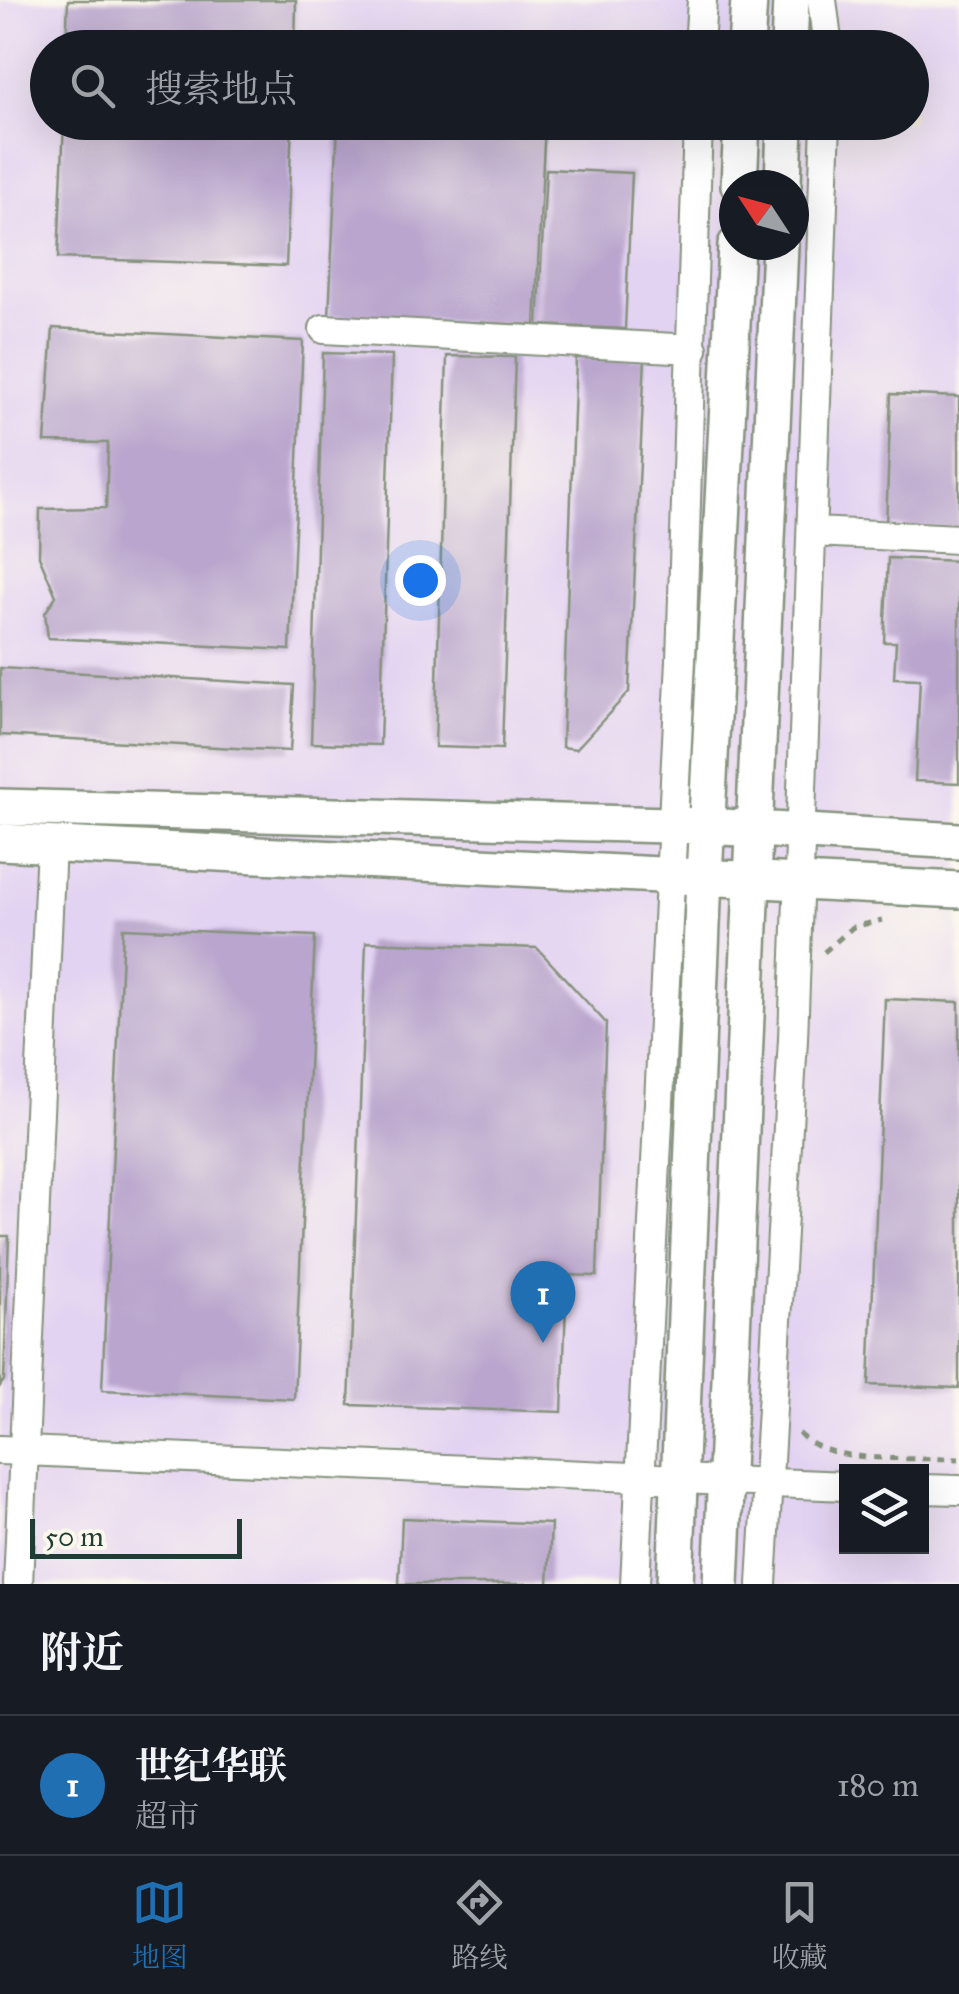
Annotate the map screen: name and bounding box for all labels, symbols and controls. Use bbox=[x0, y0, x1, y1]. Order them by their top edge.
search box bbox=[30, 30, 929, 140]
icon: search bbox=[65, 58, 120, 113]
text: 搜索地点 bbox=[145, 66, 297, 112]
north arrow bbox=[719, 170, 809, 260]
your location bbox=[395, 555, 446, 606]
pin: 1 bbox=[510, 1260, 576, 1343]
map controls bbox=[839, 1464, 929, 1554]
button: layers bbox=[839, 1464, 929, 1554]
scale bar bbox=[30, 1514, 242, 1558]
text: 50 m bbox=[45, 1519, 104, 1554]
text: 附近 bbox=[40, 1627, 124, 1679]
text: 世纪华联 bbox=[135, 1743, 287, 1789]
text: 1 bbox=[66, 1766, 79, 1805]
text: 180 m bbox=[837, 1766, 919, 1805]
text: 超市 bbox=[135, 1797, 199, 1836]
tab: 地图 bbox=[132, 1875, 188, 1975]
tab: 路线 bbox=[451, 1875, 507, 1975]
tab: 收藏 bbox=[771, 1875, 827, 1975]

